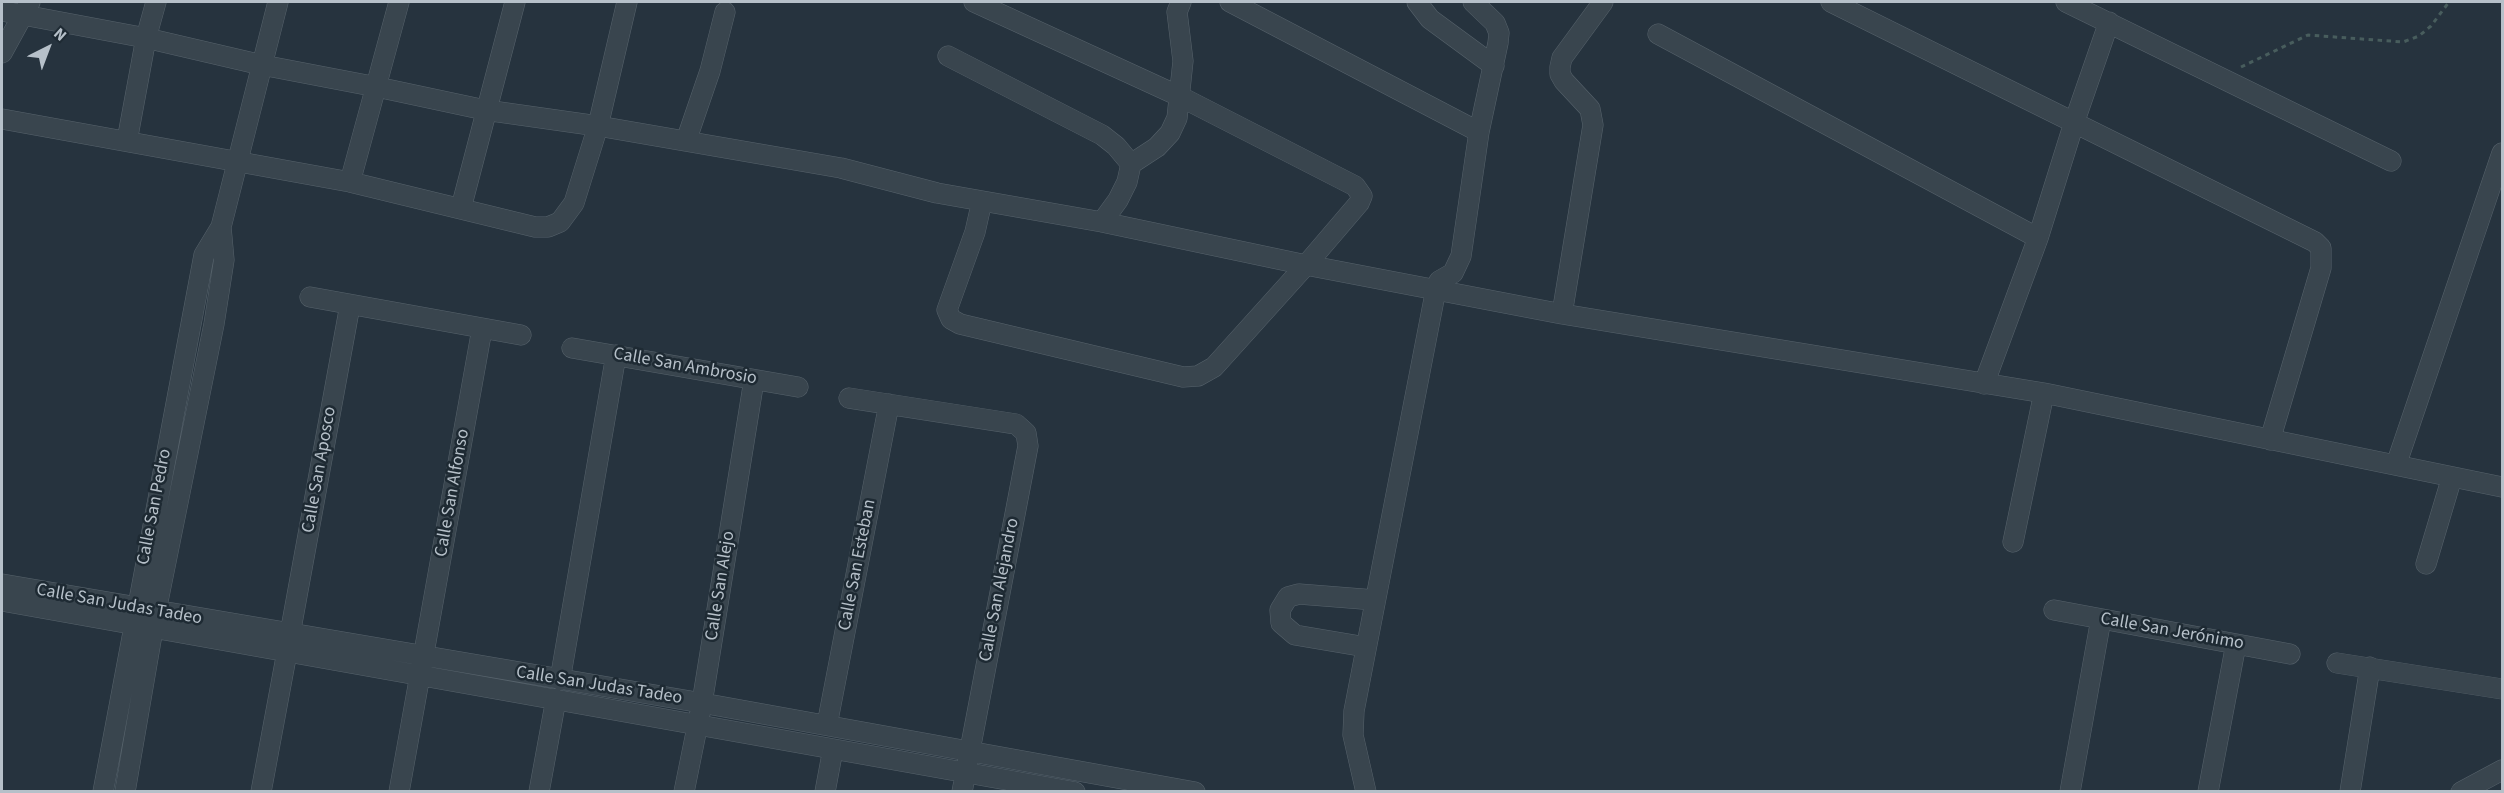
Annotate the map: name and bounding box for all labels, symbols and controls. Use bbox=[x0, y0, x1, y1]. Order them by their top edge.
north arrow bbox=[18, 18, 78, 78]
text: N bbox=[49, 23, 71, 46]
street label: Calle San Ambrosio bbox=[612, 344, 758, 390]
street label: Calle San Aposco bbox=[298, 405, 342, 535]
street label: Calle San Alfonso bbox=[431, 427, 475, 559]
street label: Calle San Pedro bbox=[133, 447, 177, 567]
street label: Calle San Esteban bbox=[835, 498, 881, 632]
street label: Calle San Alejandro bbox=[976, 516, 1024, 664]
street label: Calle San Alejo bbox=[702, 530, 740, 642]
street label: Calle San Judas Tadeo bbox=[34, 580, 204, 630]
street label: Calle San Jerónimo bbox=[2098, 609, 2246, 655]
street label: Calle San Judas Tadeo bbox=[514, 662, 684, 710]

